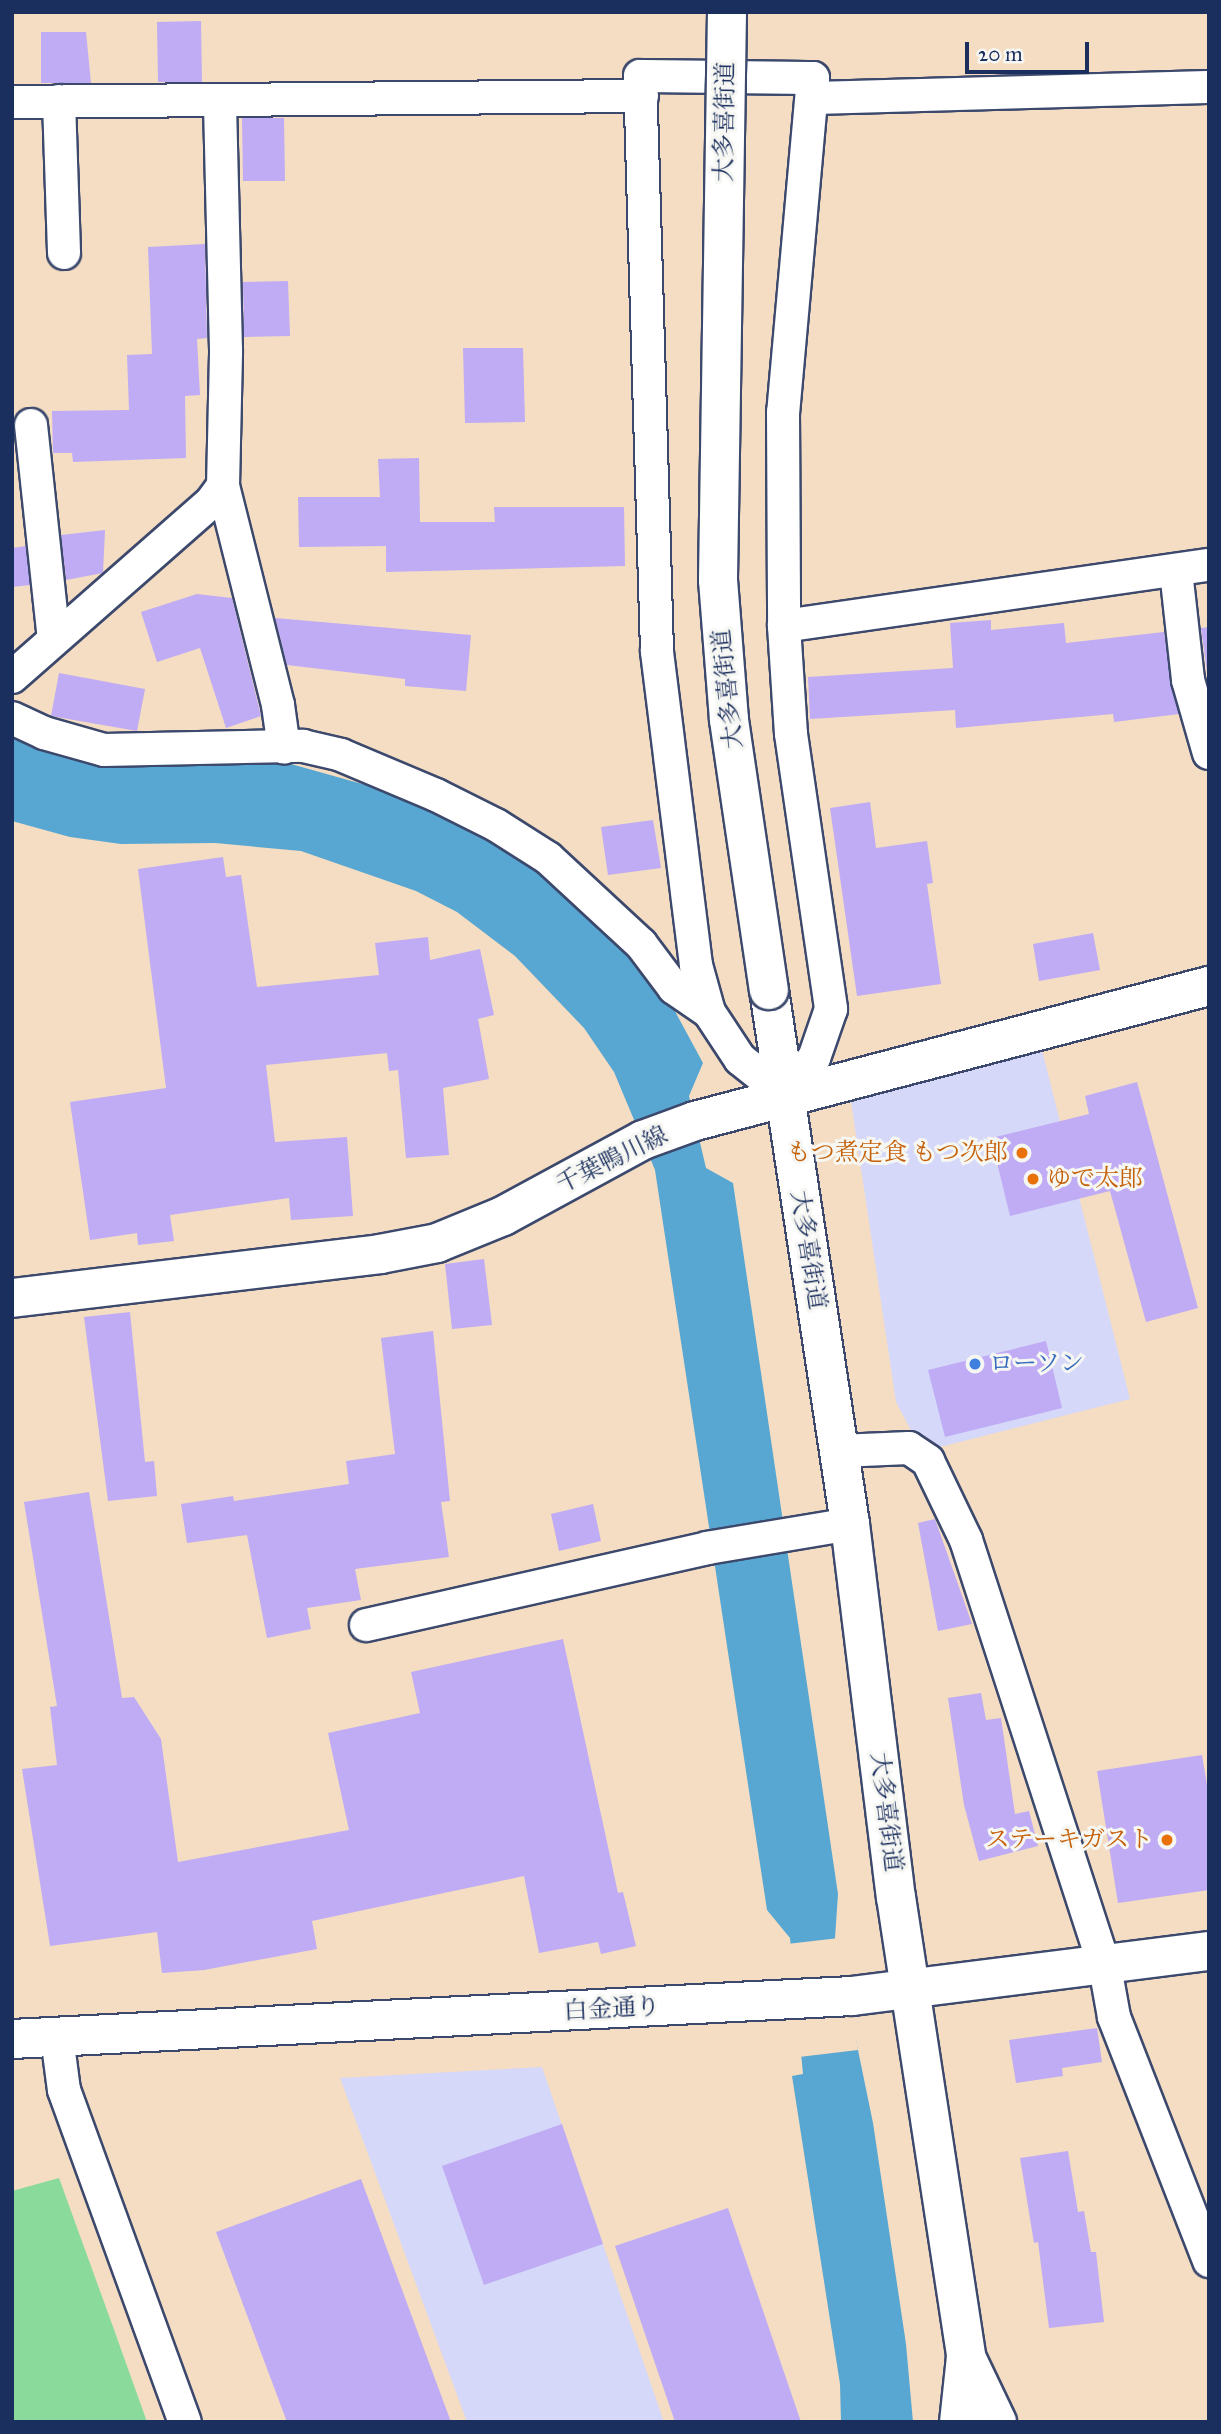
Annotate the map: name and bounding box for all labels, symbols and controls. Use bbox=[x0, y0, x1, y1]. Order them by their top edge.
scale bar bbox=[969, 28, 1093, 72]
text: 20 m bbox=[978, 41, 1023, 67]
street label: 大多喜街道 bbox=[710, 62, 740, 182]
street label: 大多喜街道 bbox=[707, 628, 749, 750]
street label: 千葉鴨川線 bbox=[552, 1121, 672, 1199]
place label: もつ煮定食 もつ次郎 bbox=[787, 1139, 1008, 1167]
marker: もつ煮定食 もつ次郎 bbox=[1014, 1145, 1030, 1161]
place label: ゆで太郎 bbox=[1047, 1165, 1143, 1193]
marker: ゆで太郎 bbox=[1025, 1171, 1041, 1187]
street label: 大多喜街道 bbox=[784, 1188, 832, 1312]
place label: ローソン bbox=[989, 1350, 1085, 1378]
marker: ローソン bbox=[967, 1356, 983, 1372]
street label: 大多喜街道 bbox=[864, 1751, 908, 1873]
place label: ステーキガスト bbox=[985, 1826, 1153, 1854]
marker: ステーキガスト bbox=[1159, 1832, 1175, 1848]
street label: 白金通り bbox=[563, 1992, 661, 2026]

